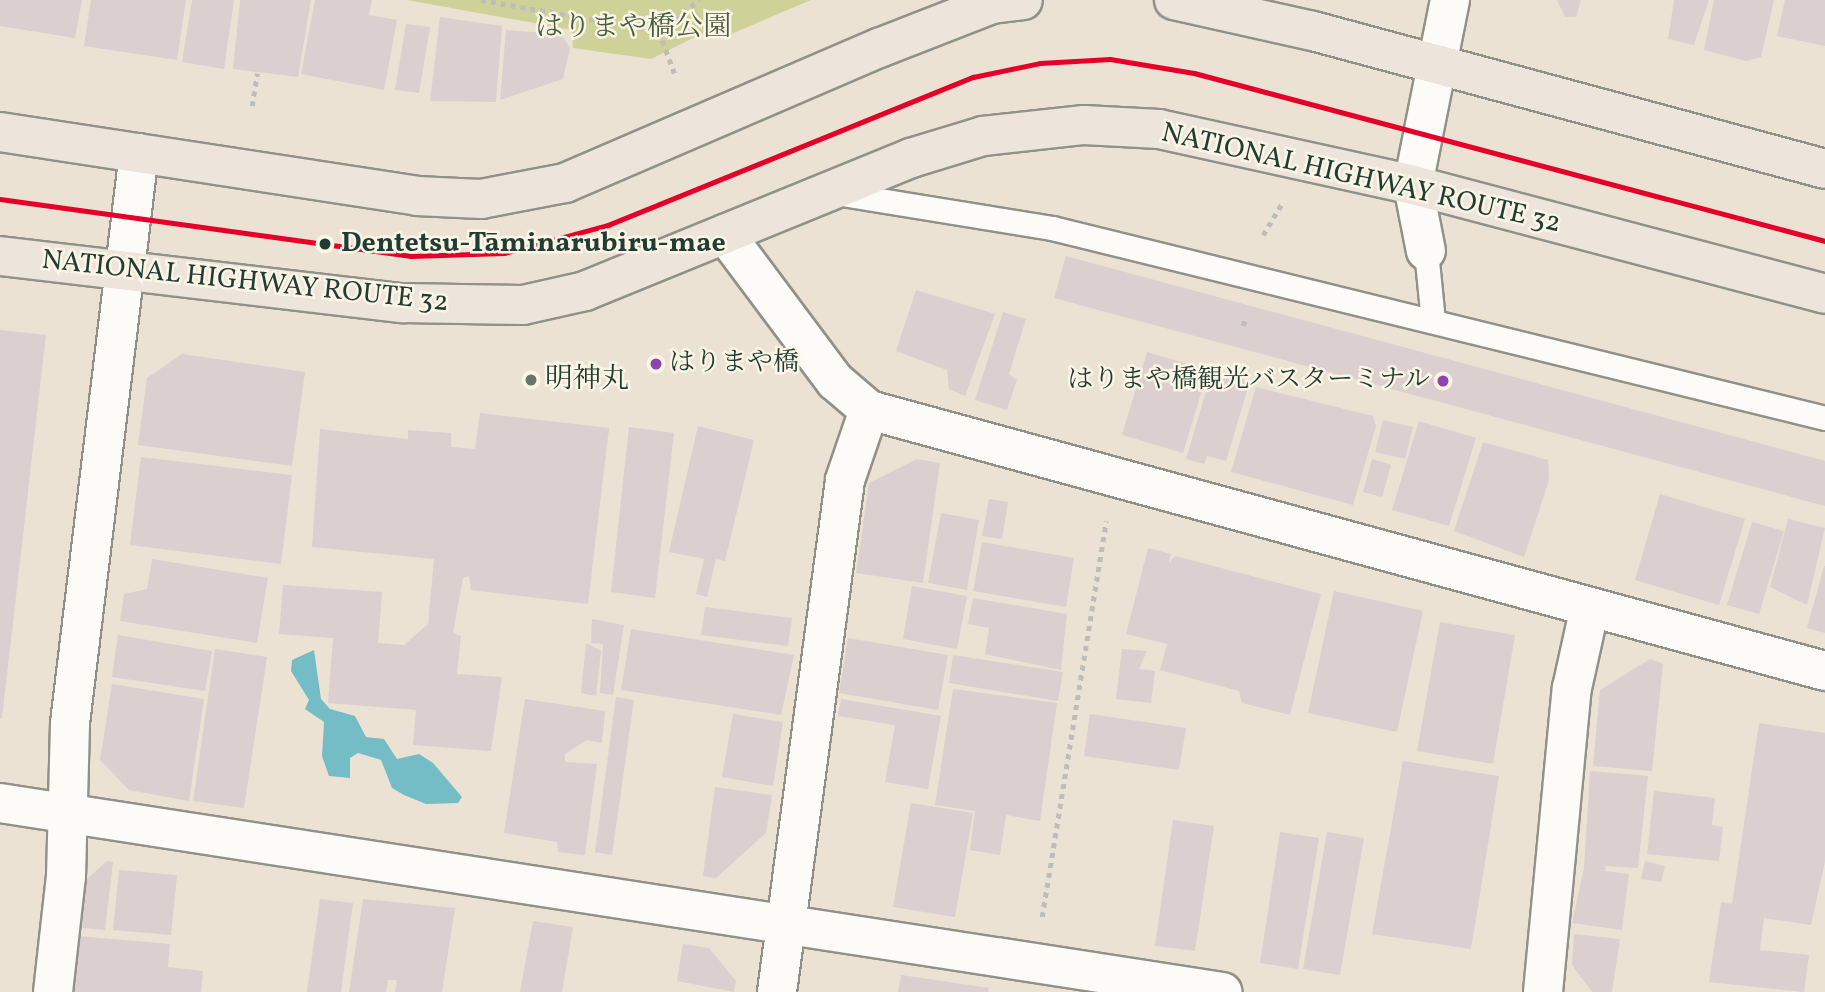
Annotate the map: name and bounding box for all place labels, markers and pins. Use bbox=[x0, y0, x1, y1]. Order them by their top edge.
place label: Dentetsu-Tāminarubiru-mae bbox=[341, 227, 726, 261]
marker: Dentetsu-Tāminarubiru-mae bbox=[315, 234, 335, 254]
place label: はりまや橋 bbox=[669, 348, 799, 380]
marker: はりまや橋 bbox=[649, 357, 663, 371]
place label: 明神丸 bbox=[545, 363, 629, 397]
place label: はりまや橋観光バスターミナル bbox=[1066, 365, 1430, 397]
marker: 明神丸 bbox=[523, 372, 539, 388]
marker: はりまや橋観光バスターミナル bbox=[1436, 374, 1450, 388]

